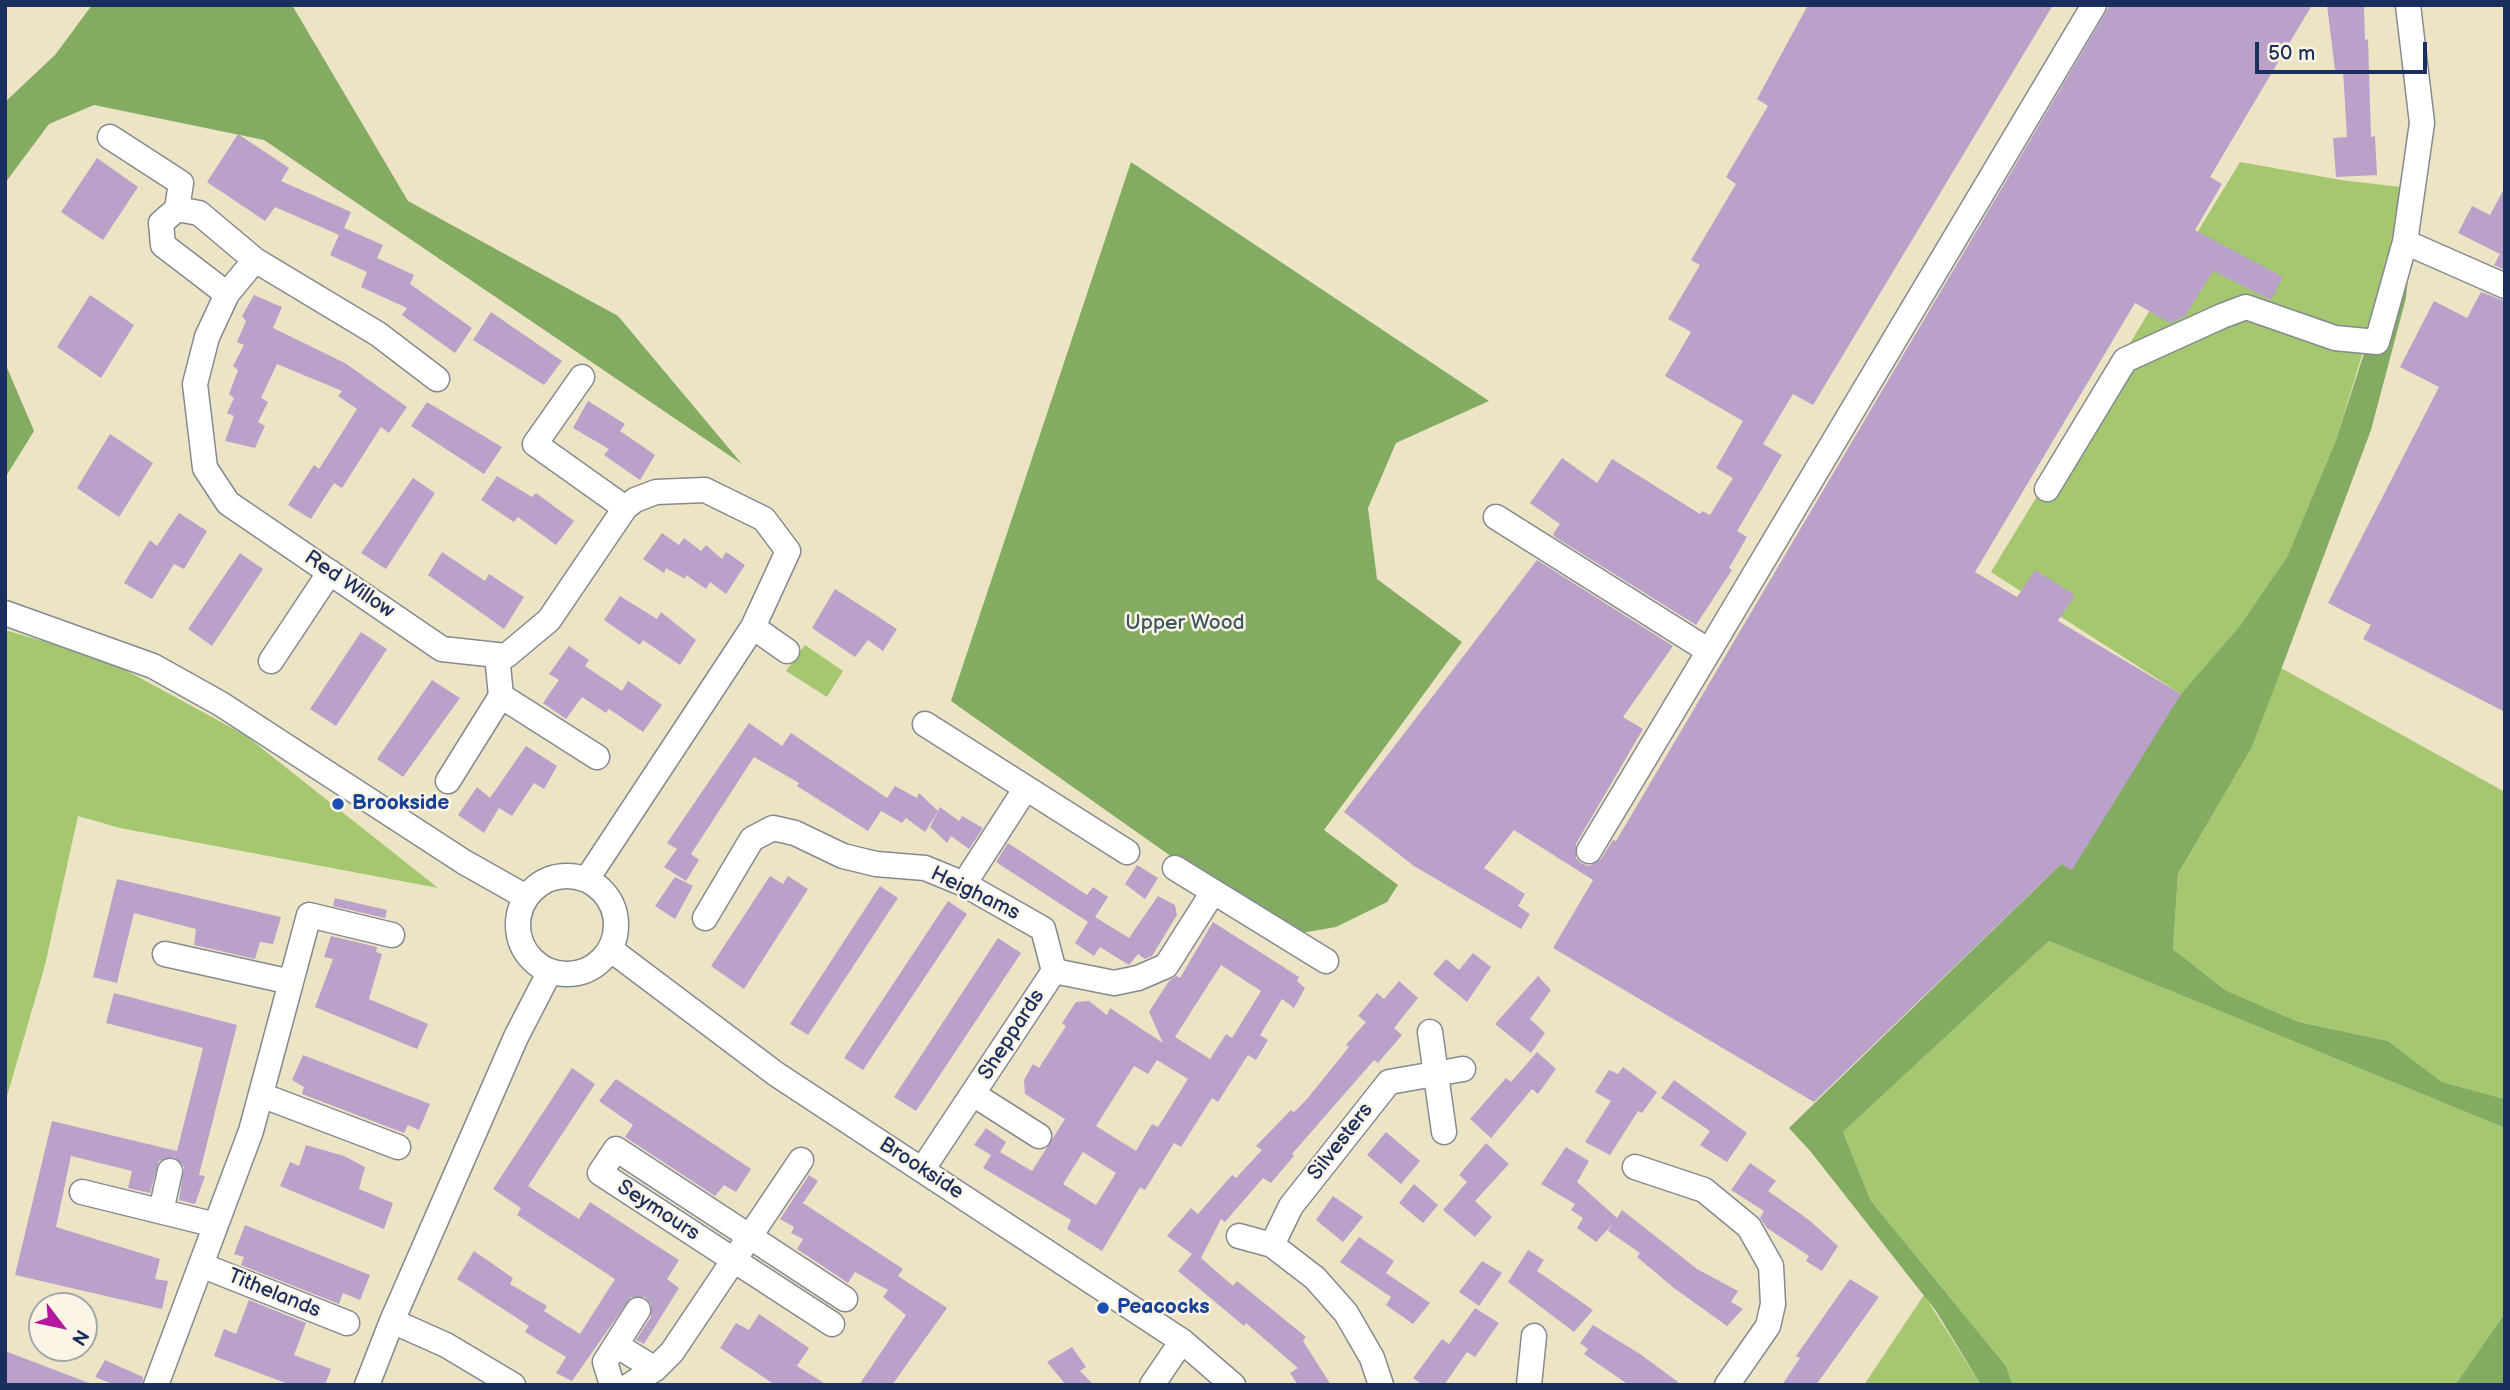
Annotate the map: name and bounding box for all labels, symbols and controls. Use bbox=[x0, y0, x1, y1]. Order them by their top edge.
scale bar bbox=[2258, 28, 2430, 72]
text: 50 m bbox=[2268, 41, 2315, 66]
street label: Red Willow bbox=[299, 546, 399, 624]
park label: Upper Wood bbox=[1125, 611, 1245, 637]
place label: Brookside bbox=[352, 791, 449, 817]
marker: Brookside bbox=[330, 796, 346, 812]
street label: Heighams bbox=[926, 862, 1024, 926]
street label: Sheppards bbox=[973, 985, 1051, 1085]
street label: Silvesters bbox=[1303, 1098, 1379, 1186]
street label: Brookside bbox=[874, 1132, 968, 1206]
street label: Seymours bbox=[612, 1175, 704, 1247]
street label: Tithelands bbox=[224, 1264, 324, 1324]
north arrow bbox=[28, 1292, 98, 1362]
place label: Peacocks bbox=[1117, 1295, 1210, 1321]
marker: Peacocks bbox=[1095, 1300, 1111, 1316]
text: N bbox=[66, 1325, 93, 1349]

